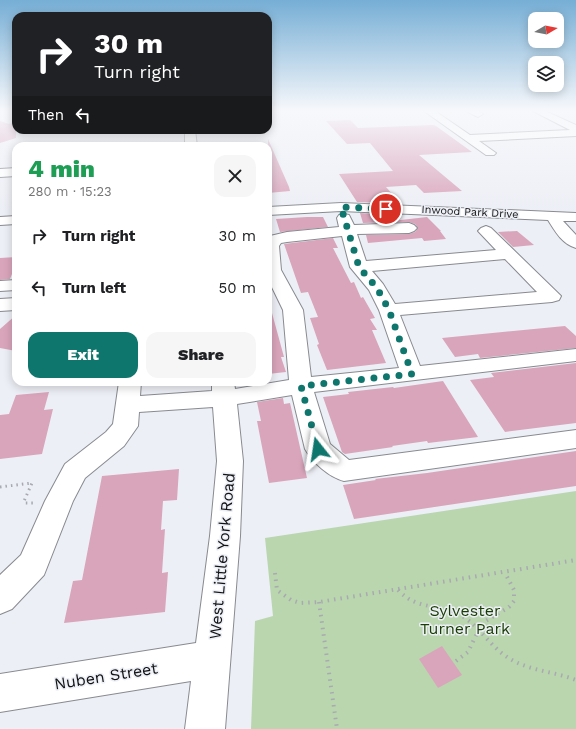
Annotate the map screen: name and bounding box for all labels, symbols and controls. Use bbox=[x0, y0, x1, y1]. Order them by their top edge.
north arrow bbox=[528, 12, 564, 48]
map controls bbox=[528, 12, 564, 92]
text: 30 m bbox=[94, 27, 163, 60]
icon: right bbox=[28, 28, 80, 80]
button: layers bbox=[528, 56, 564, 92]
text: Turn right bbox=[94, 61, 180, 82]
icon: left bbox=[72, 104, 94, 126]
text: Then bbox=[28, 106, 64, 124]
text: 4 min bbox=[28, 155, 95, 183]
button: close bbox=[214, 155, 256, 197]
text: 280 m · 15:23 bbox=[28, 184, 112, 199]
pin bbox=[369, 192, 403, 226]
icon: arrive bbox=[375, 198, 397, 220]
street label: Inwood Park Drive bbox=[421, 203, 519, 221]
icon: right bbox=[28, 225, 50, 247]
text: Turn right bbox=[62, 227, 135, 245]
text: 30 m bbox=[219, 227, 256, 245]
icon: left bbox=[28, 277, 50, 299]
text: Turn left bbox=[62, 279, 126, 297]
text: 50 m bbox=[219, 279, 256, 297]
button: Exit bbox=[28, 332, 138, 378]
button: Share bbox=[146, 332, 256, 378]
position arrow bbox=[297, 428, 339, 470]
street label: West Little York Road bbox=[205, 472, 239, 640]
park label: Sylvester Turner Park bbox=[420, 601, 510, 638]
street label: Nuben Street bbox=[53, 658, 159, 694]

